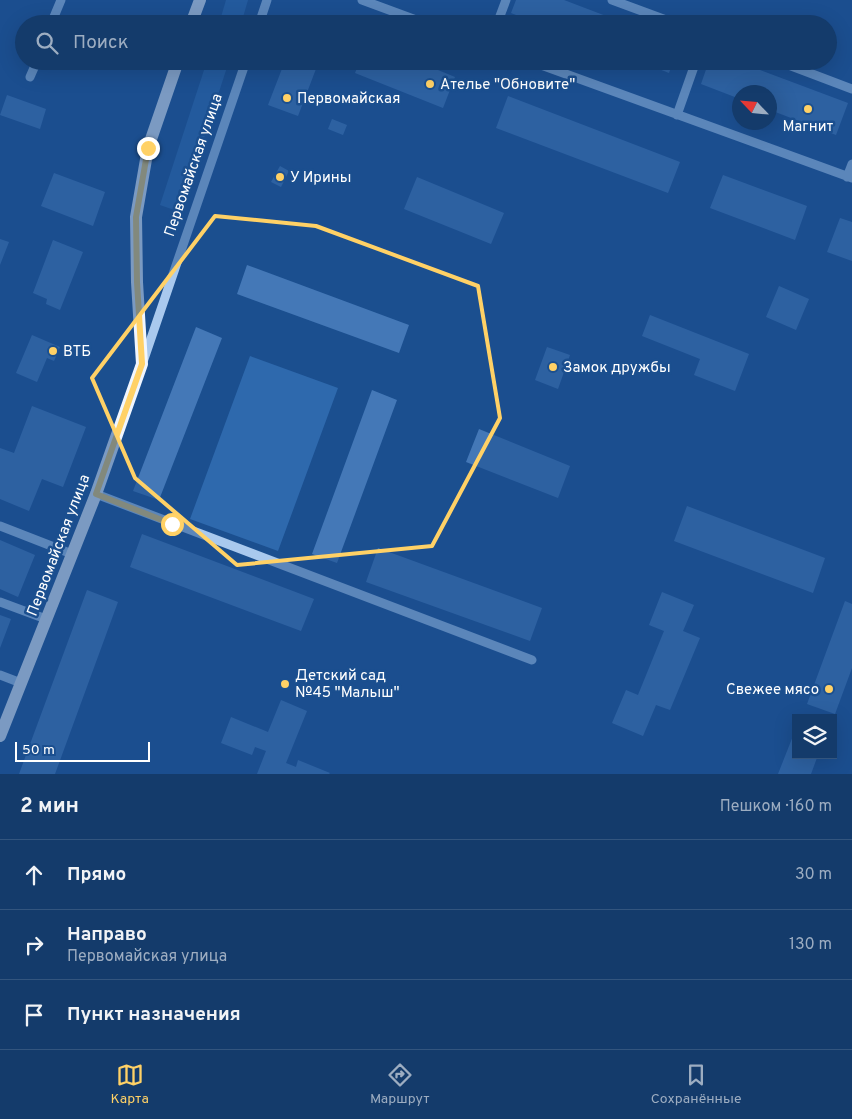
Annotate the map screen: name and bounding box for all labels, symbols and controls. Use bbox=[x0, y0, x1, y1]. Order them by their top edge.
search box bbox=[15, 15, 837, 70]
icon: search bbox=[33, 29, 61, 57]
text: Поиск bbox=[73, 31, 129, 55]
place label: Ателье "Обновите" bbox=[440, 76, 575, 95]
marker: Ателье "Обновите" bbox=[424, 78, 436, 90]
north arrow bbox=[732, 85, 777, 130]
place label: Первомайская bbox=[297, 90, 400, 109]
street label: Первомайская улица bbox=[161, 91, 228, 240]
marker: Первомайская bbox=[281, 92, 293, 104]
marker: Магнит bbox=[802, 103, 814, 115]
place label: Магнит bbox=[783, 118, 834, 137]
route end bbox=[137, 137, 160, 160]
place label: У Ирины bbox=[290, 169, 351, 188]
marker: У Ирины bbox=[274, 171, 286, 183]
place label: ВТБ bbox=[63, 343, 91, 362]
marker: ВТБ bbox=[47, 345, 59, 357]
place label: Замок дружбы bbox=[563, 359, 671, 378]
marker: Замок дружбы bbox=[547, 361, 559, 373]
street label: Первомайская улица bbox=[24, 472, 95, 619]
route start bbox=[161, 513, 184, 536]
place label: Детский сад №45 "Малыш" bbox=[295, 667, 400, 703]
marker: Детский сад №45 "Малыш" bbox=[279, 678, 291, 690]
place label: Свежее мясо bbox=[726, 681, 819, 700]
marker: Свежее мясо bbox=[823, 683, 835, 695]
map controls bbox=[792, 714, 837, 759]
button: layers bbox=[792, 714, 837, 759]
scale bar bbox=[15, 739, 150, 762]
text: 50 m bbox=[22, 742, 55, 759]
text: 2 мин bbox=[20, 793, 79, 820]
text: Пешком · 160 m bbox=[720, 797, 832, 817]
icon: ahead bbox=[20, 861, 48, 889]
text: Прямо bbox=[67, 863, 126, 887]
text: 30 m bbox=[795, 865, 832, 885]
text: Направо bbox=[67, 923, 147, 947]
icon: right bbox=[20, 931, 48, 959]
text: 130 m bbox=[789, 935, 832, 955]
text: Первомайская улица bbox=[67, 947, 227, 967]
icon: arrive bbox=[20, 1001, 48, 1029]
text: Пункт назначения bbox=[67, 1003, 241, 1027]
tab: Карта bbox=[111, 1061, 149, 1108]
tab: Маршрут bbox=[370, 1061, 430, 1108]
tab: Сохранённые bbox=[651, 1061, 741, 1108]

